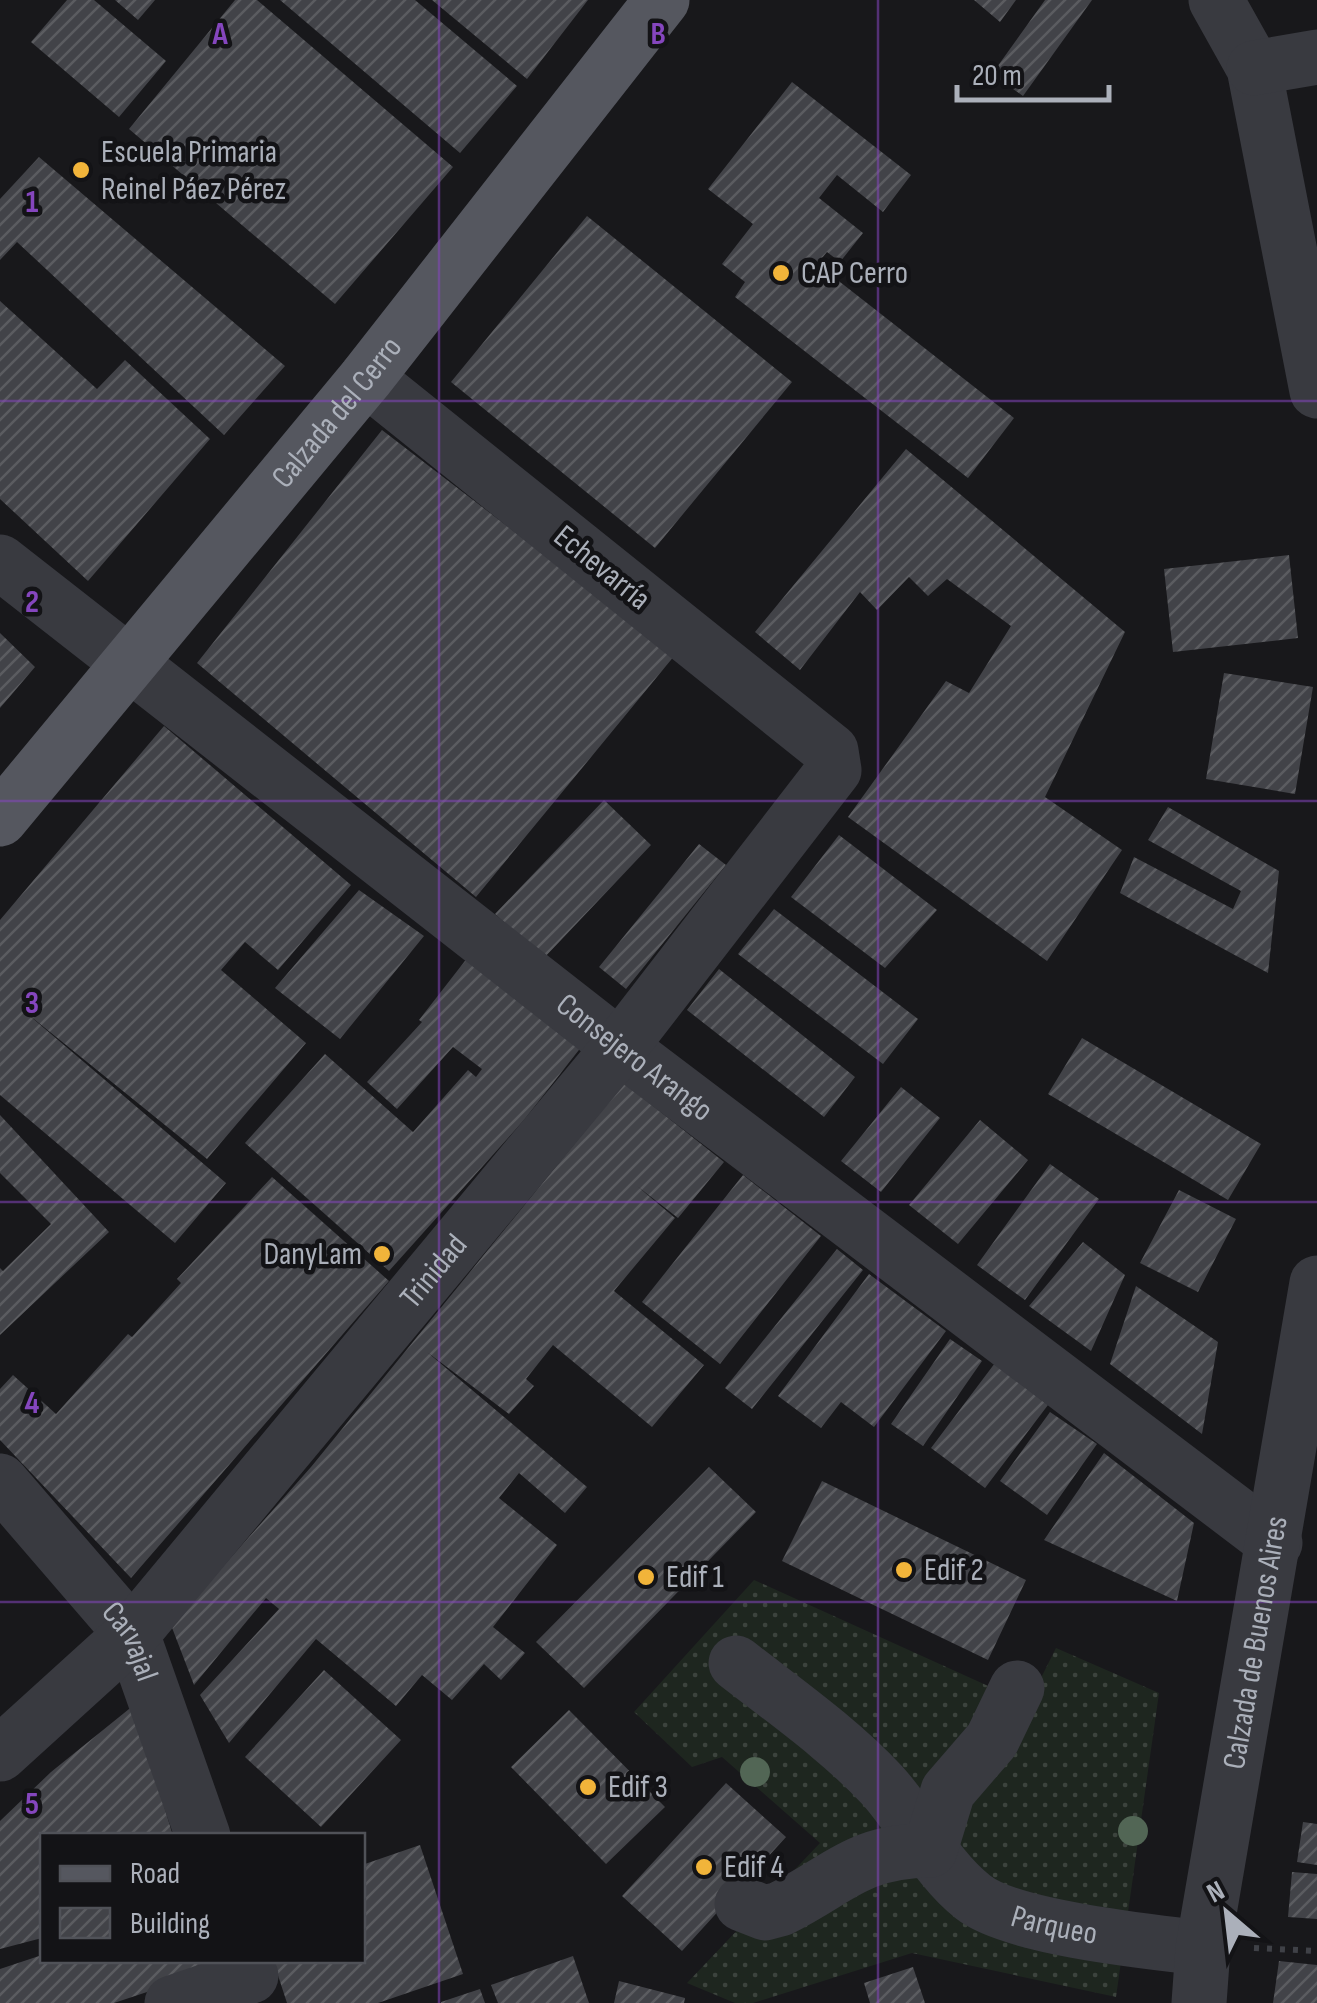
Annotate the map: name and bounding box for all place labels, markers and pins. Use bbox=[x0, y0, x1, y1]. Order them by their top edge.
place label: Escuela Primaria Reinel Páez Pérez bbox=[101, 133, 286, 209]
marker: Escuela Primaria Reinel Páez Pérez bbox=[70, 159, 92, 181]
place label: CAP Cerro bbox=[801, 254, 908, 293]
marker: CAP Cerro bbox=[770, 262, 792, 284]
place label: DanyLam bbox=[264, 1235, 362, 1274]
marker: DanyLam bbox=[371, 1243, 393, 1265]
place label: Edif 2 bbox=[924, 1551, 984, 1590]
place label: Edif 1 bbox=[666, 1558, 724, 1597]
marker: Edif 2 bbox=[893, 1559, 915, 1581]
marker: Edif 1 bbox=[635, 1566, 657, 1588]
place label: Edif 3 bbox=[608, 1768, 668, 1807]
marker: Edif 3 bbox=[577, 1776, 599, 1798]
place label: Edif 4 bbox=[724, 1848, 784, 1887]
marker: Edif 4 bbox=[693, 1856, 715, 1878]

